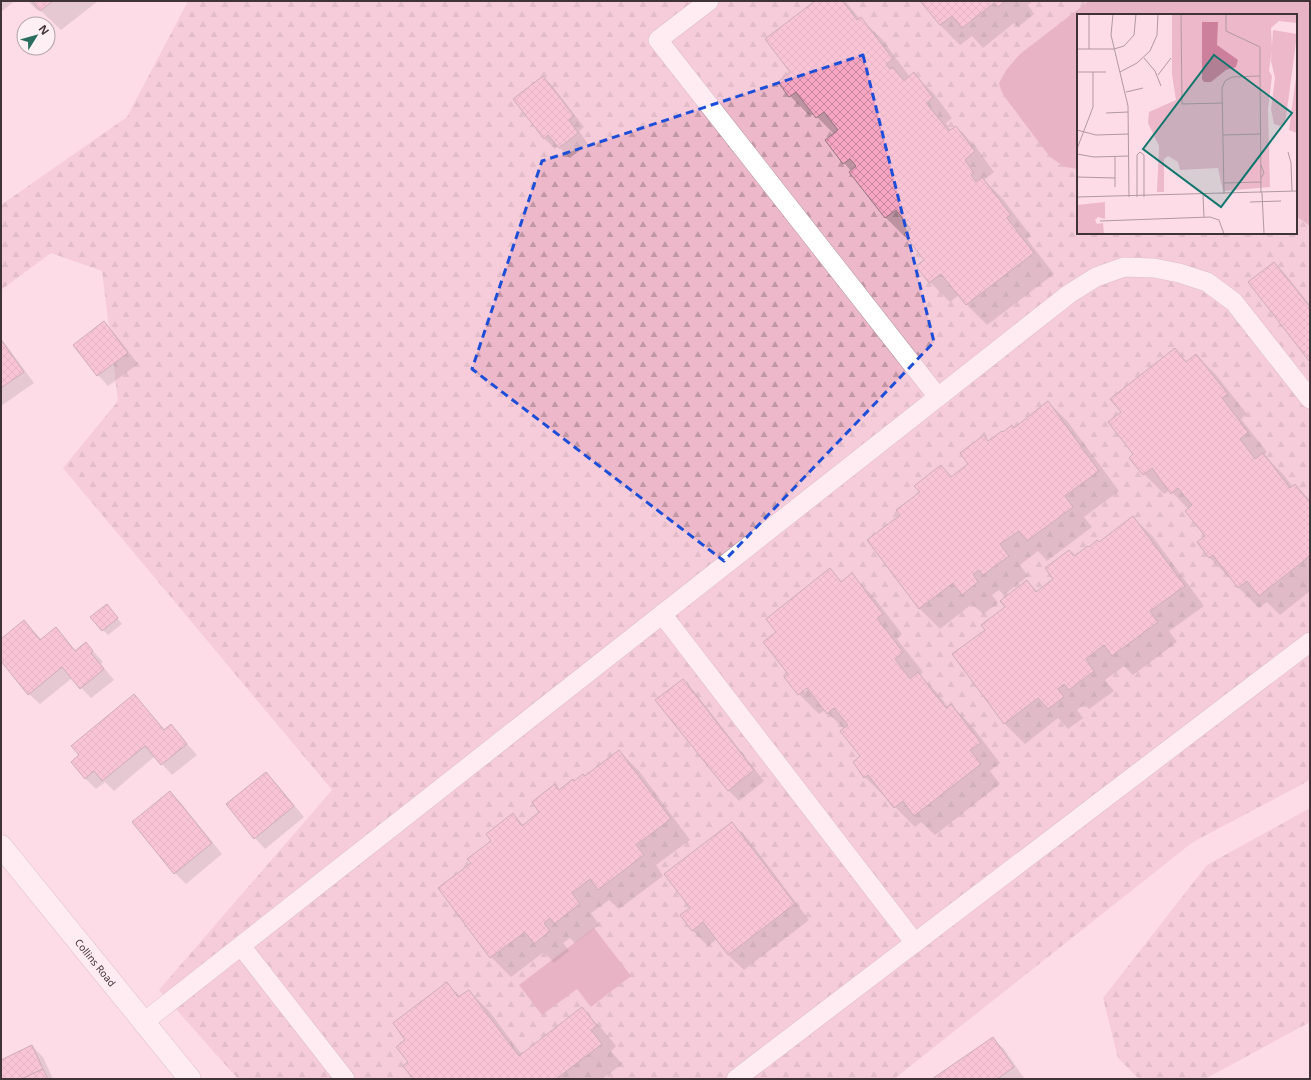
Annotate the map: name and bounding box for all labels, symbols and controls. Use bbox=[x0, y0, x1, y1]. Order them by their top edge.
inset map bbox=[1077, 14, 1297, 234]
north arrow bbox=[16, 16, 56, 56]
text: N bbox=[36, 22, 53, 38]
street label: Collins Road bbox=[72, 936, 119, 989]

